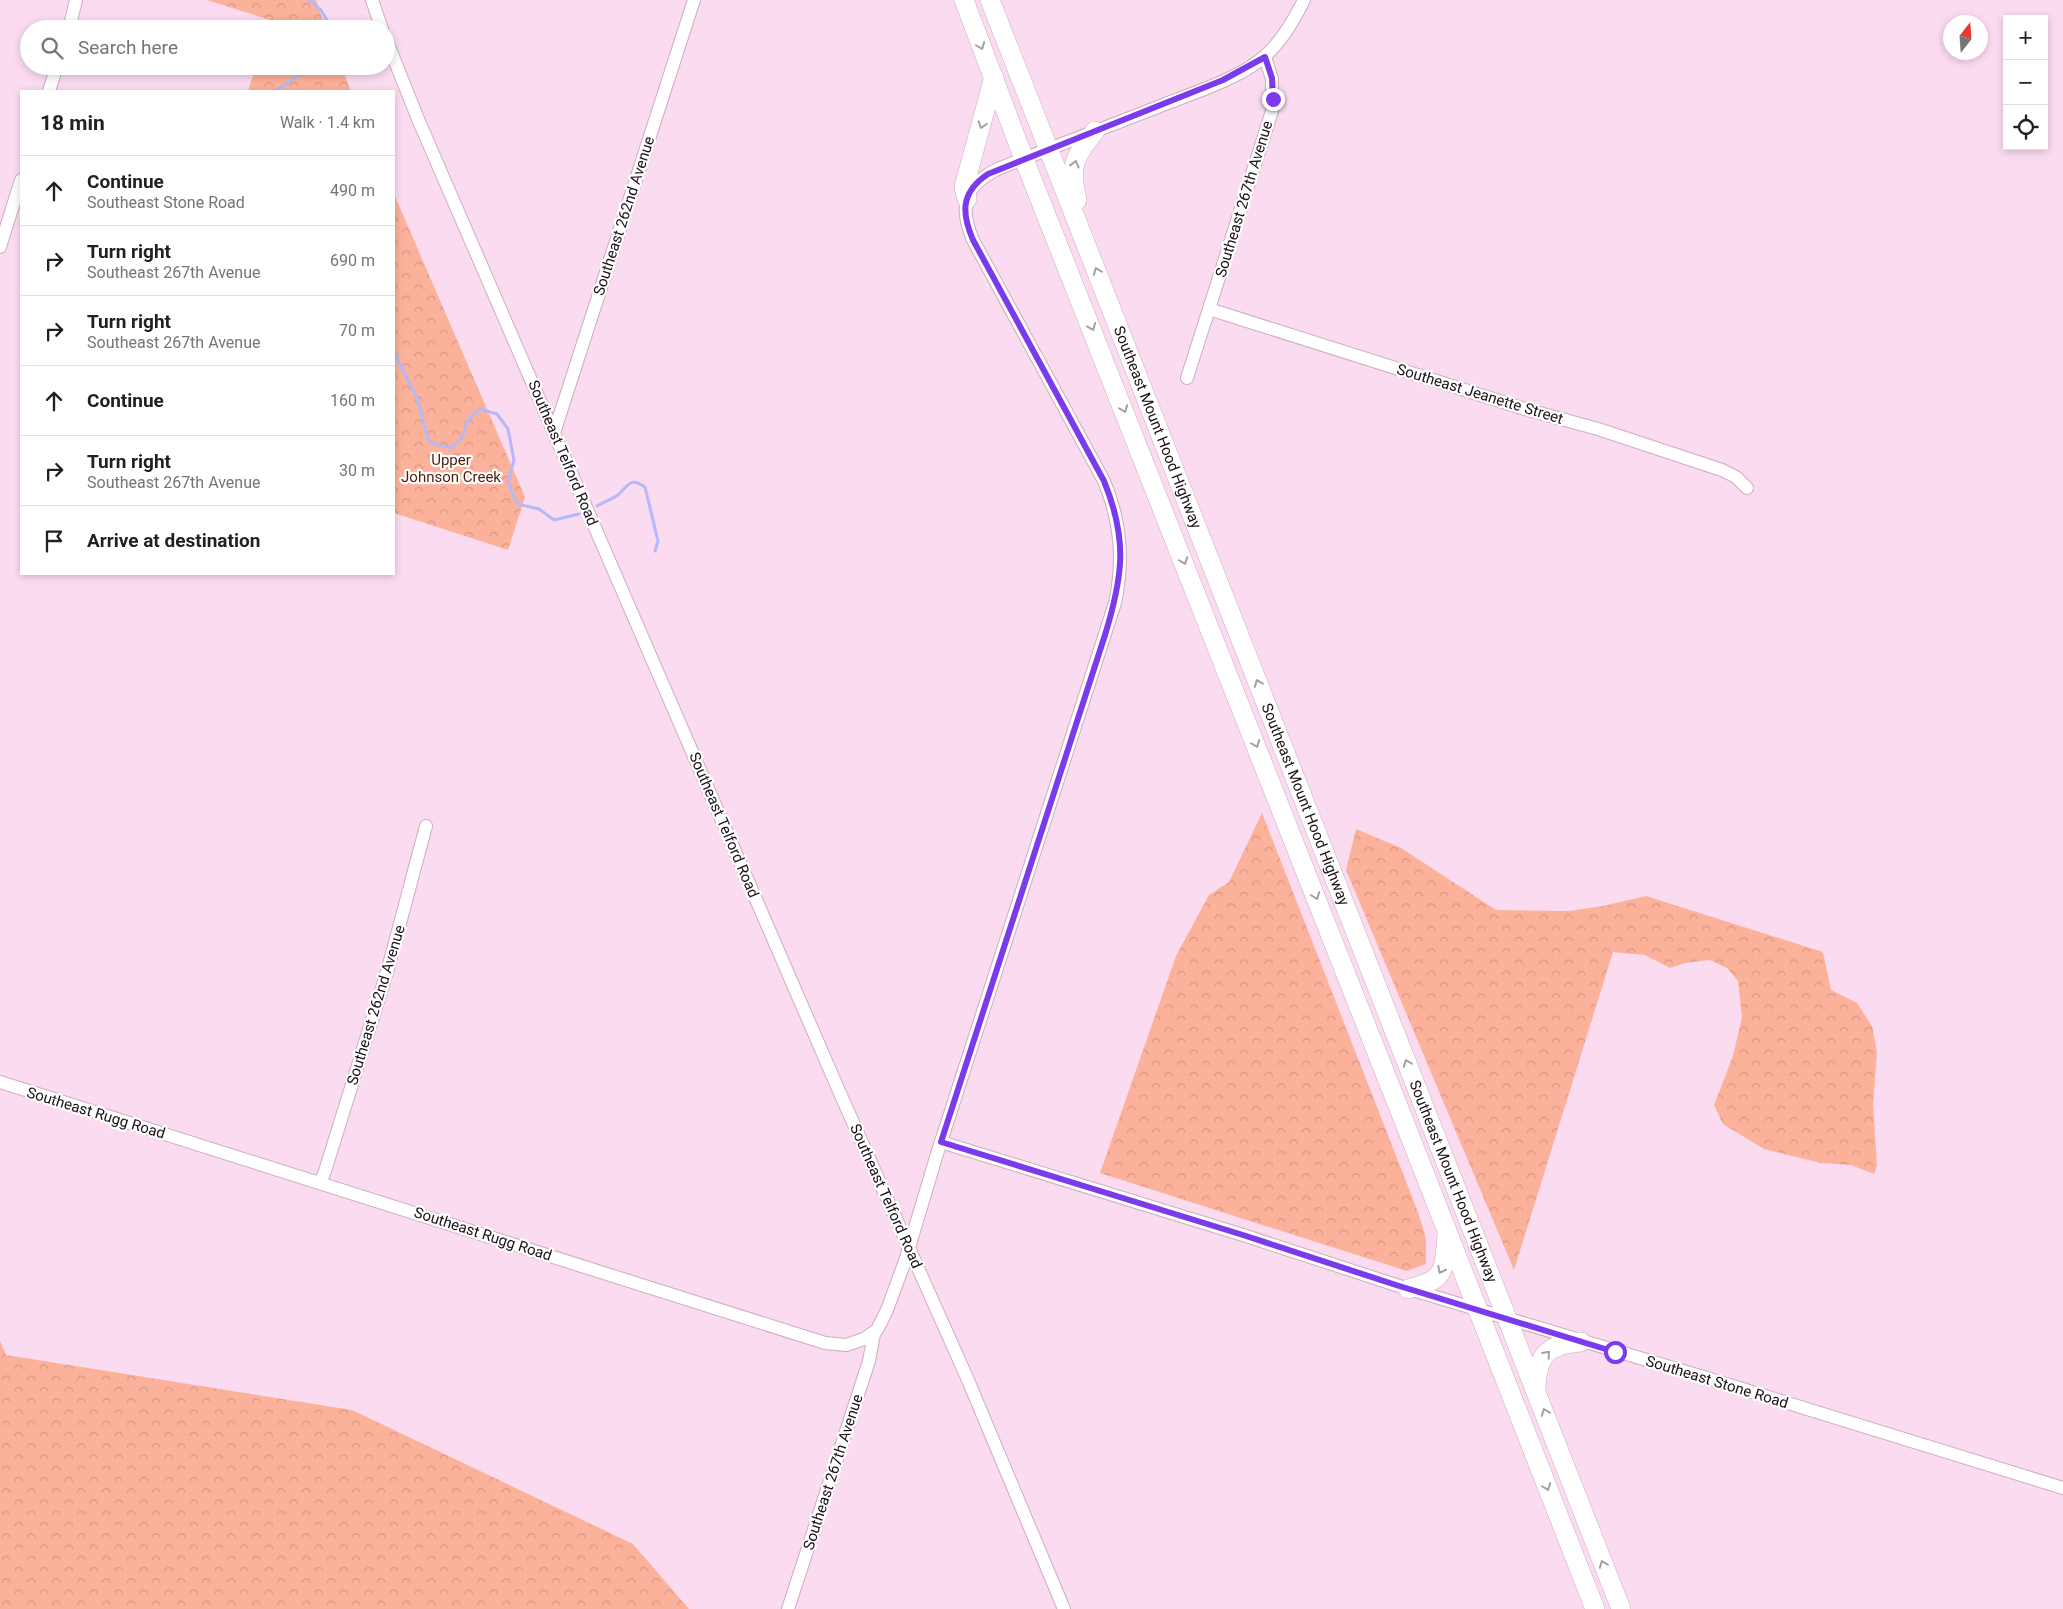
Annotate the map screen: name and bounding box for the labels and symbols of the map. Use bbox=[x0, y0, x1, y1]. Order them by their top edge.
north arrow bbox=[1943, 15, 1988, 60]
one-way arrow bbox=[976, 41, 986, 49]
route end bbox=[1262, 88, 1285, 111]
street label: Southeast 267th Avenue bbox=[1212, 119, 1276, 279]
one-way arrow bbox=[977, 120, 987, 128]
street label: Southeast 262nd Avenue bbox=[590, 134, 658, 298]
one-way arrow bbox=[1069, 159, 1080, 168]
one-way arrow bbox=[1093, 267, 1103, 276]
one-way arrow bbox=[1085, 322, 1096, 331]
street label: Southeast Mount Hood Highway bbox=[1110, 324, 1205, 531]
street label: Southeast Jeanette Street bbox=[1395, 360, 1565, 428]
street label: Southeast Telford Road bbox=[524, 378, 602, 528]
one-way arrow bbox=[1118, 405, 1128, 413]
park label: Upper Johnson Creek bbox=[401, 451, 501, 486]
one-way arrow bbox=[1178, 556, 1188, 564]
one-way arrow bbox=[1254, 680, 1264, 688]
street label: Southeast Mount Hood Highway bbox=[1258, 701, 1353, 908]
one-way arrow bbox=[1250, 740, 1260, 748]
street label: Southeast Telford Road bbox=[685, 750, 763, 900]
one-way arrow bbox=[1310, 891, 1320, 899]
street label: Southeast 262nd Avenue bbox=[343, 923, 409, 1087]
one-way arrow bbox=[1402, 1059, 1413, 1068]
street label: Southeast Mount Hood Highway bbox=[1406, 1078, 1501, 1285]
street label: Southeast Rugg Road bbox=[25, 1083, 167, 1143]
street label: Southeast Telford Road bbox=[846, 1121, 926, 1271]
street label: Southeast Rugg Road bbox=[412, 1203, 554, 1265]
one-way arrow bbox=[1437, 1265, 1447, 1274]
route start bbox=[1604, 1341, 1627, 1364]
one-way arrow bbox=[1541, 1351, 1550, 1360]
street label: Southeast Stone Road bbox=[1644, 1352, 1790, 1412]
street label: Southeast 267th Avenue bbox=[799, 1392, 867, 1552]
one-way arrow bbox=[1541, 1408, 1551, 1417]
one-way arrow bbox=[1541, 1482, 1551, 1491]
one-way arrow bbox=[1599, 1560, 1609, 1568]

